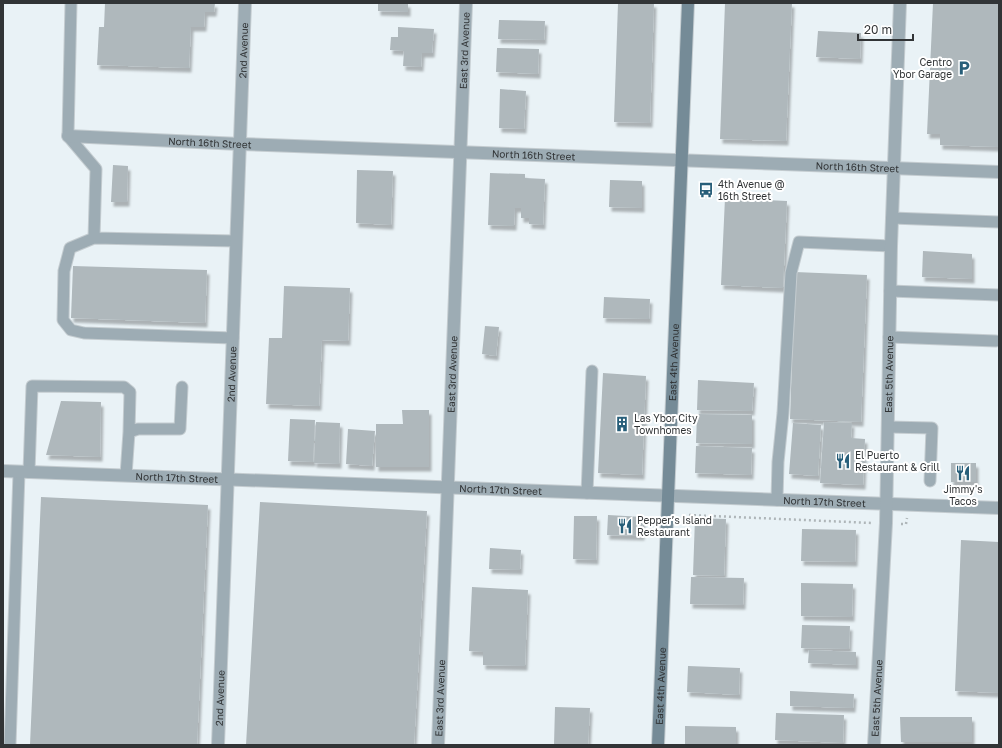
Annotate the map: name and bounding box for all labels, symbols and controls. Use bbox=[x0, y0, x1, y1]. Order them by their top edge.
street label: East 3rd Avenue bbox=[457, 12, 472, 89]
scale bar bbox=[858, 16, 913, 42]
street label: 2nd Avenue bbox=[236, 22, 250, 79]
text: 20 m bbox=[864, 22, 892, 37]
place label: Centro Ybor Garage bbox=[893, 56, 952, 80]
parking icon: Centro Ybor Garage bbox=[955, 59, 973, 77]
street label: North 16th Street bbox=[168, 135, 252, 150]
street label: North 16th Street bbox=[492, 147, 576, 162]
street label: North 16th Street bbox=[815, 159, 899, 174]
place label: 4th Avenue @ 16th Street bbox=[718, 178, 785, 202]
bus stop icon: 4th Avenue @ 16th Street bbox=[697, 181, 715, 199]
street label: East 4th Avenue bbox=[666, 323, 681, 401]
street label: East 3rd Avenue bbox=[445, 335, 459, 413]
street label: East 5th Avenue bbox=[882, 335, 895, 413]
street label: 2nd Avenue bbox=[224, 346, 239, 402]
place label: Las Ybor City Townhomes bbox=[634, 412, 698, 436]
building icon: Las Ybor City Townhomes bbox=[613, 415, 631, 433]
place label: El Puerto Restaurant & Grill bbox=[855, 449, 940, 473]
restaurant icon: El Puerto Restaurant & Grill bbox=[834, 452, 852, 470]
restaurant icon: Jimmy's Tacos bbox=[954, 464, 972, 482]
street label: North 17th Street bbox=[135, 470, 218, 485]
street label: North 17th Street bbox=[459, 482, 542, 497]
place label: Jimmy's Tacos bbox=[943, 483, 983, 507]
street label: North 17th Street bbox=[783, 494, 866, 509]
place label: Pepper’s Island Restaurant bbox=[637, 514, 712, 538]
restaurant icon: Pepper’s Island Restaurant bbox=[616, 517, 634, 535]
street label: East 4th Avenue bbox=[653, 647, 668, 725]
street label: East 3rd Avenue bbox=[432, 659, 447, 737]
street label: East 5th Avenue bbox=[868, 659, 885, 737]
street label: 2nd Avenue bbox=[213, 670, 227, 726]

